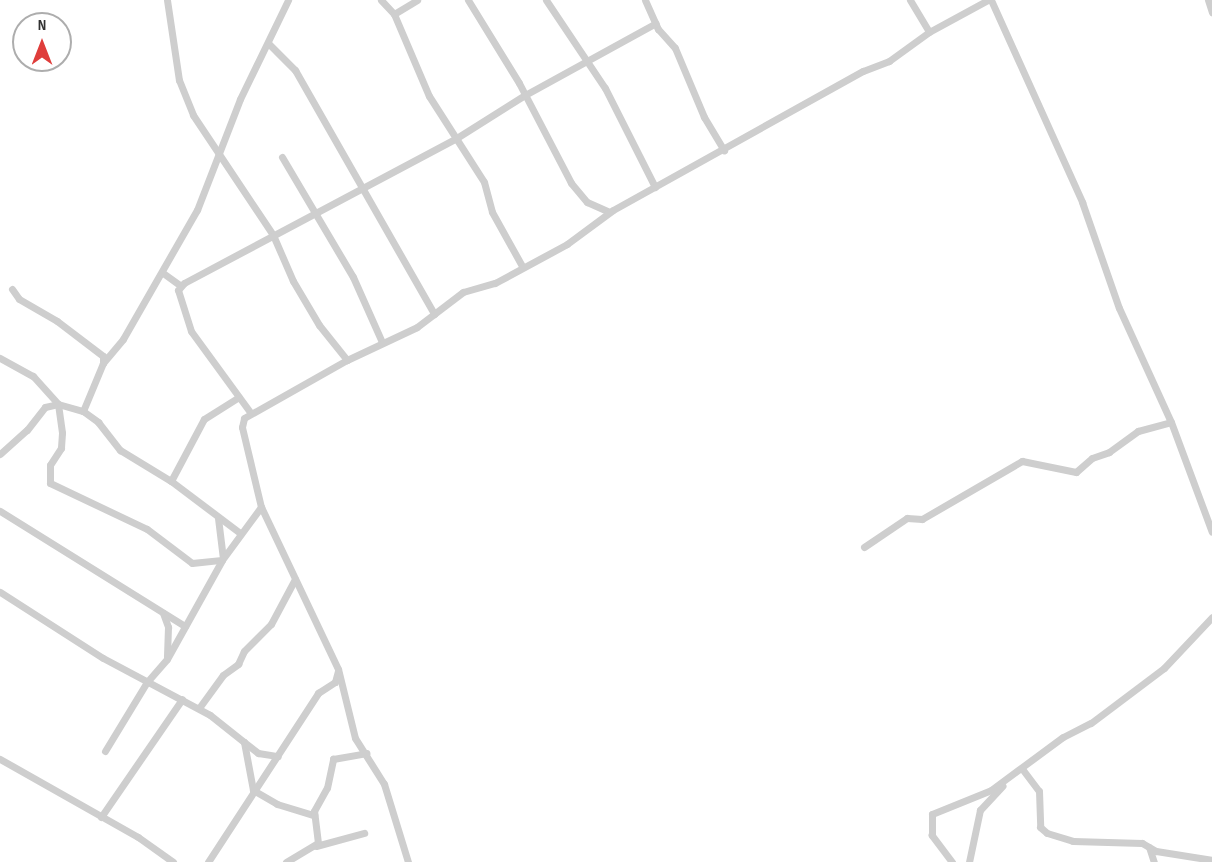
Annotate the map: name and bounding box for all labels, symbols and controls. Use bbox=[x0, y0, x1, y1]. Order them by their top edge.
north arrow bbox=[12, 12, 72, 72]
text: N bbox=[38, 16, 46, 35]

